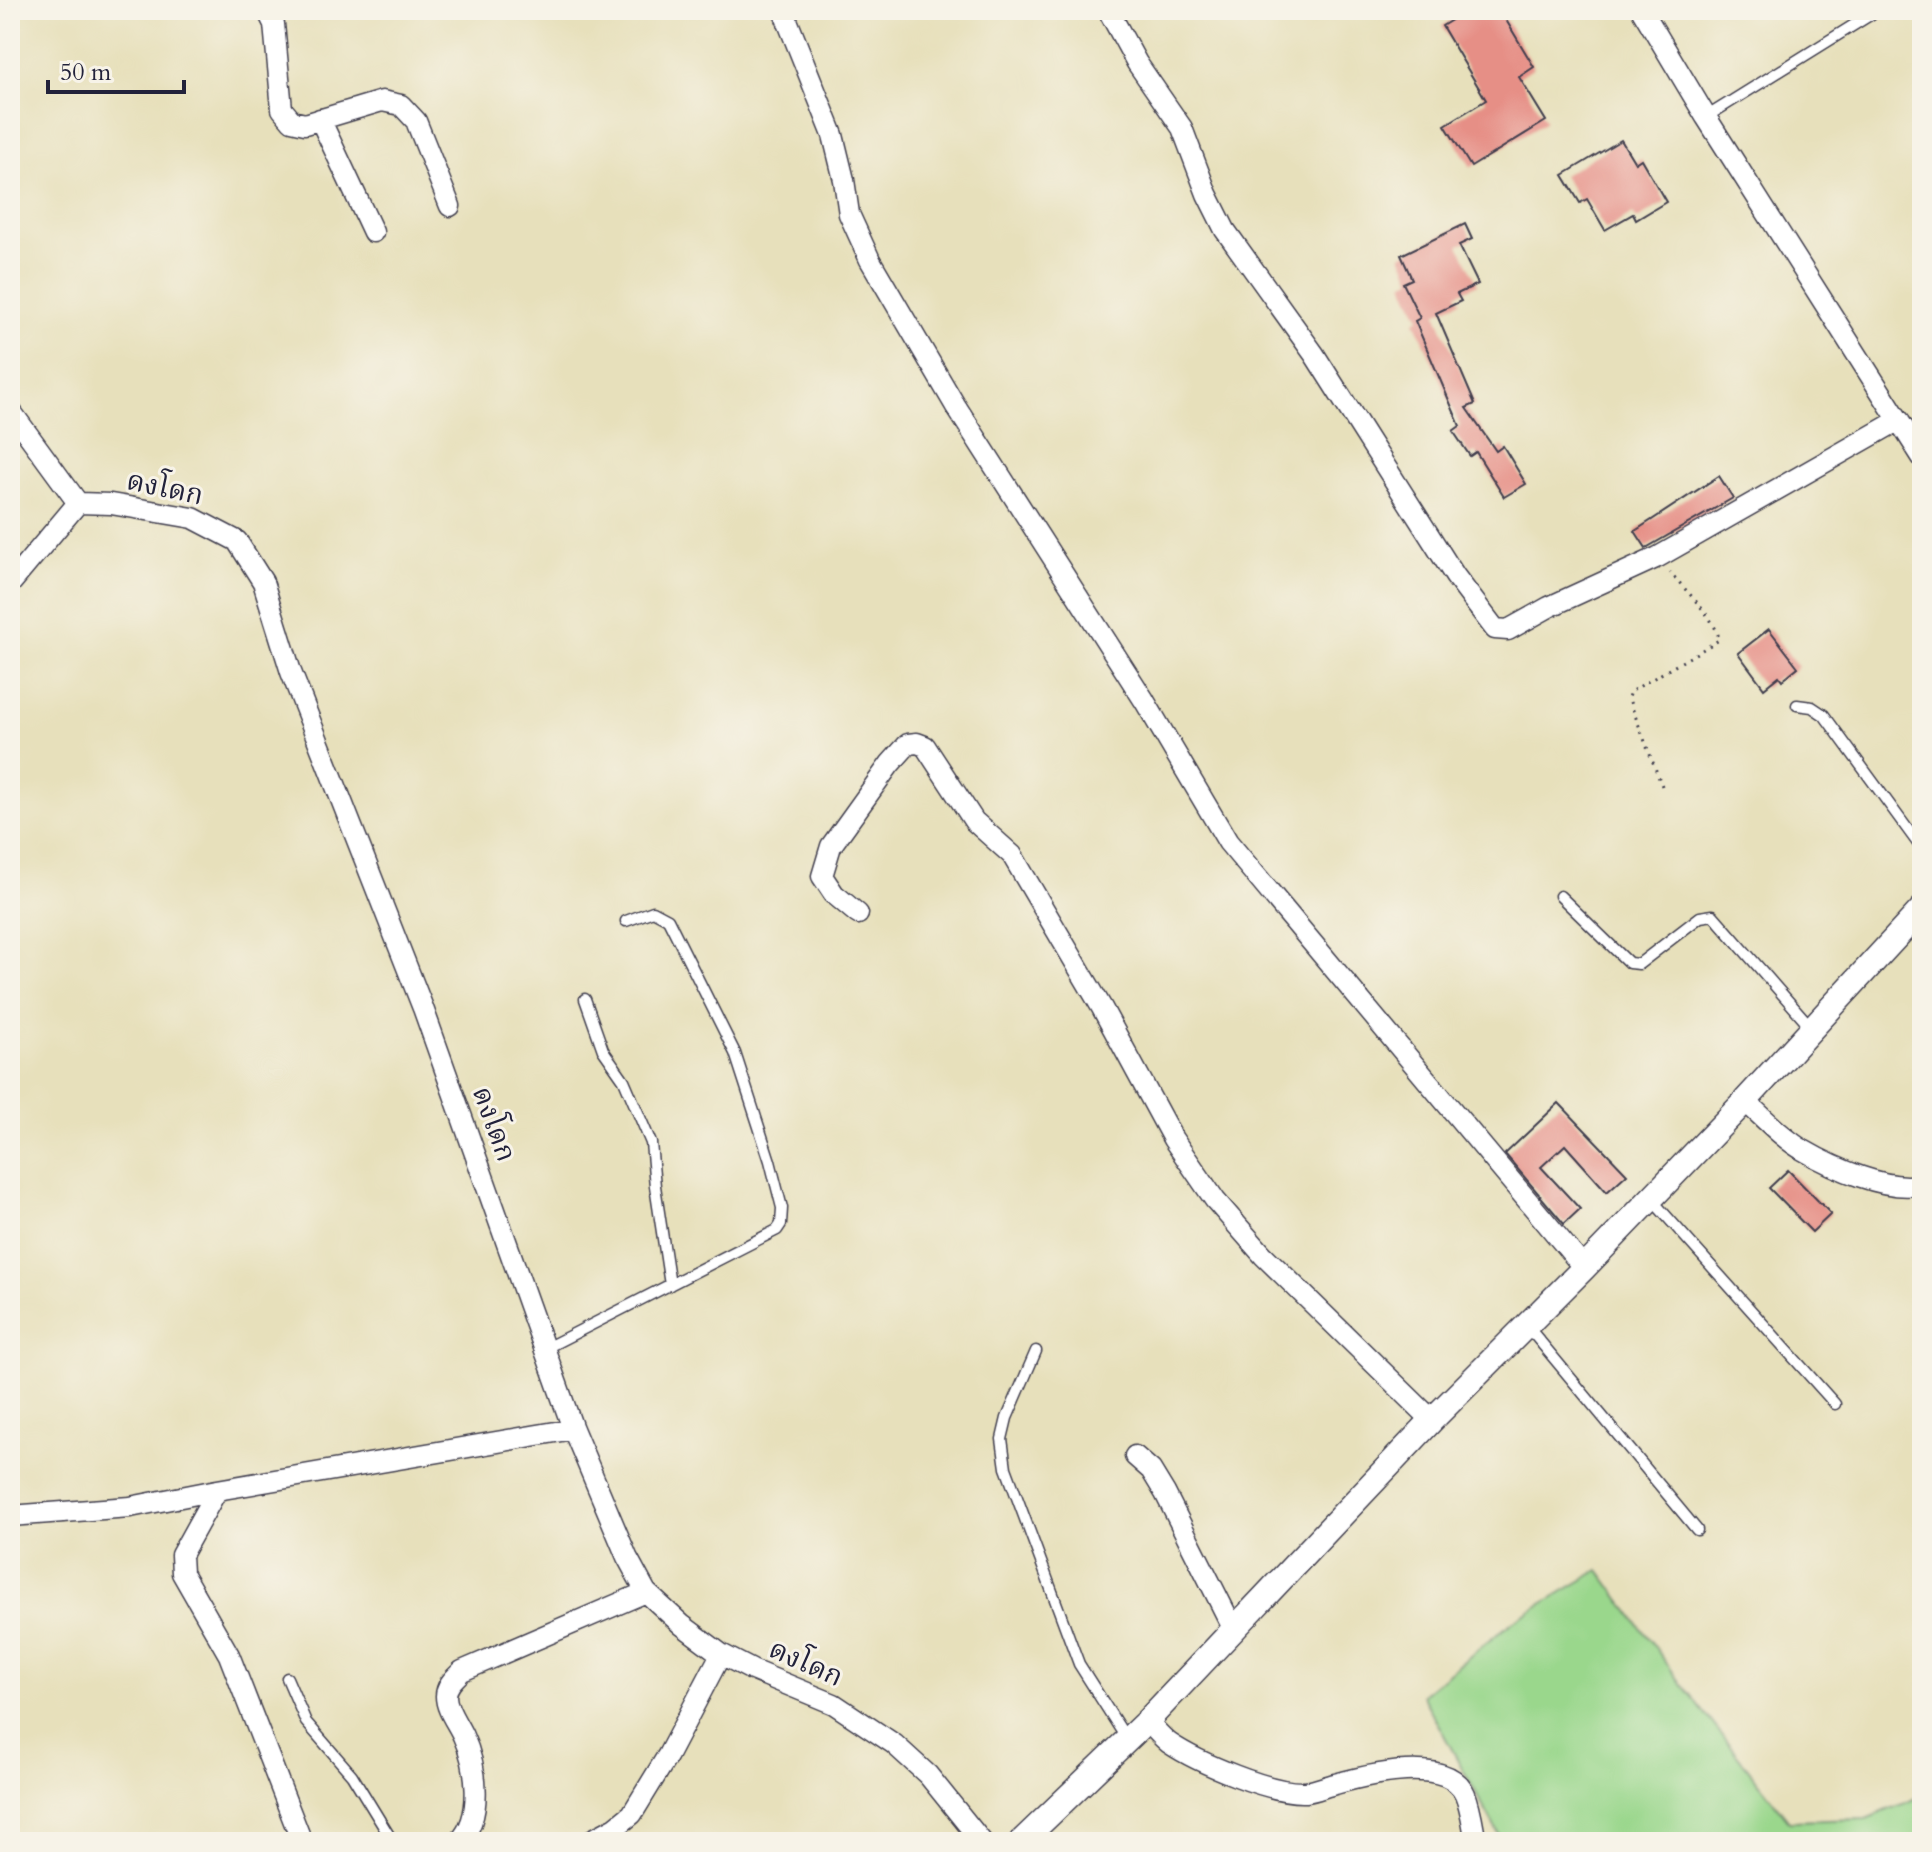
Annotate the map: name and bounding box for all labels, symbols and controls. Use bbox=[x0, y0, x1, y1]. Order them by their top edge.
scale bar bbox=[48, 44, 184, 94]
text: 50 m bbox=[60, 56, 112, 89]
street label: ดงโดก bbox=[123, 460, 207, 515]
street label: ดงโดก bbox=[463, 1081, 526, 1167]
street label: ดงโดก bbox=[763, 1629, 850, 1696]

